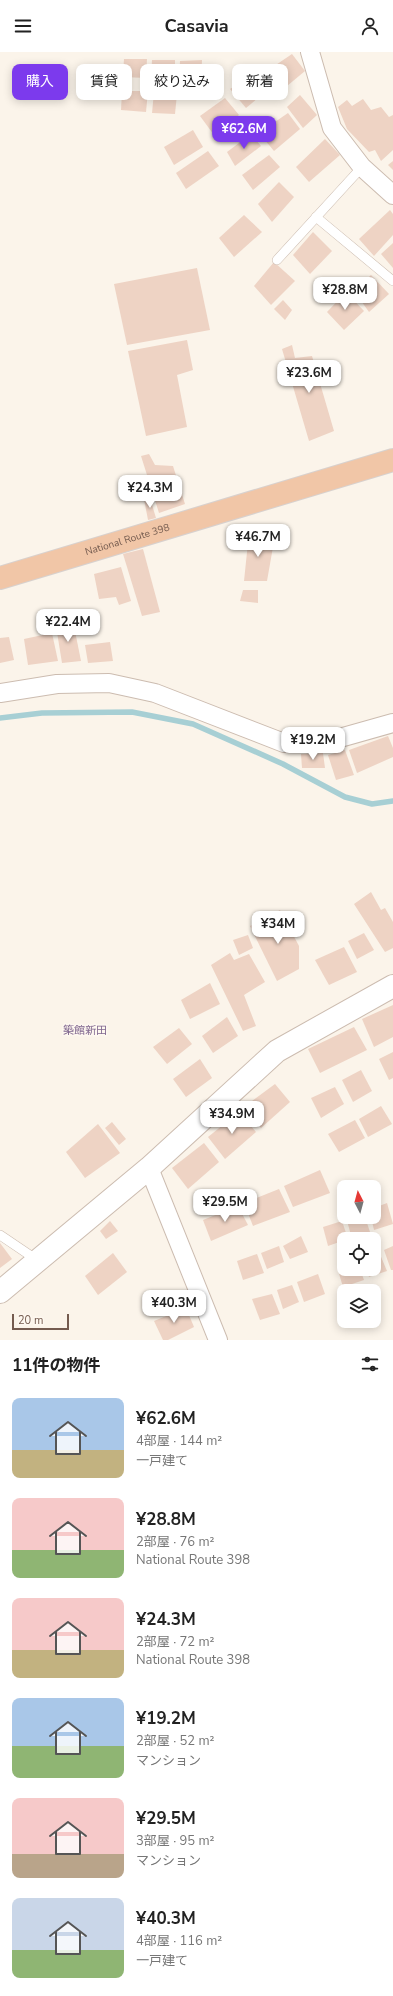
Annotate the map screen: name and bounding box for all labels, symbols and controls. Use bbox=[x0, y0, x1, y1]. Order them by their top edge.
text: Casavia bbox=[164, 14, 229, 38]
icon: menu bbox=[12, 15, 34, 37]
icon: person bbox=[359, 15, 381, 37]
chip: 購入 bbox=[12, 64, 68, 100]
chip: 賃貸 bbox=[76, 64, 132, 100]
chip: 絞り込み bbox=[140, 64, 224, 100]
chip: 新着 bbox=[232, 64, 288, 100]
pin: ¥62.6M bbox=[211, 116, 277, 150]
text: ¥62.6M bbox=[221, 120, 267, 138]
pin: ¥28.8M bbox=[312, 277, 378, 311]
text: ¥28.8M bbox=[322, 281, 368, 299]
pin: ¥23.6M bbox=[276, 360, 342, 394]
text: ¥23.6M bbox=[286, 364, 332, 382]
pin: ¥24.3M bbox=[117, 475, 183, 509]
text: ¥24.3M bbox=[127, 479, 173, 497]
street label: National Route 398 bbox=[83, 520, 171, 559]
pin: ¥46.7M bbox=[225, 524, 291, 558]
text: ¥46.7M bbox=[235, 528, 281, 546]
pin: ¥22.4M bbox=[35, 609, 101, 643]
text: ¥22.4M bbox=[45, 613, 91, 631]
pin: ¥19.2M bbox=[280, 727, 346, 761]
text: ¥19.2M bbox=[290, 731, 336, 749]
pin: ¥34M bbox=[254, 911, 302, 945]
text: ¥34M bbox=[261, 915, 295, 933]
district label: 築館新田 bbox=[63, 1023, 107, 1038]
pin: ¥34.9M bbox=[199, 1101, 265, 1135]
text: ¥34.9M bbox=[209, 1105, 255, 1123]
north arrow bbox=[337, 1180, 381, 1224]
map controls bbox=[337, 1180, 381, 1328]
pin: ¥29.5M bbox=[192, 1189, 258, 1223]
text: ¥29.5M bbox=[202, 1193, 248, 1211]
button: locate bbox=[337, 1232, 381, 1276]
button: layers bbox=[337, 1284, 381, 1328]
pin: ¥40.3M bbox=[141, 1290, 207, 1324]
text: ¥40.3M bbox=[151, 1294, 197, 1312]
scale bar bbox=[12, 1312, 69, 1331]
text: 20 m bbox=[18, 1313, 43, 1328]
icon: filters bbox=[359, 1353, 381, 1375]
text: 11件の物件 bbox=[12, 1354, 100, 1377]
text: ¥62.6M bbox=[136, 1407, 196, 1430]
icon: home bbox=[44, 1414, 92, 1462]
text: 4部屋 · 144 m² bbox=[136, 1432, 222, 1450]
text: 一戸建て bbox=[136, 1452, 188, 1470]
text: ¥28.8M bbox=[136, 1508, 196, 1531]
icon: home bbox=[44, 1514, 92, 1562]
text: 2部屋 · 76 m² bbox=[136, 1533, 214, 1551]
text: National Route 398 bbox=[136, 1551, 250, 1569]
text: ¥24.3M bbox=[136, 1608, 196, 1631]
icon: home bbox=[44, 1614, 92, 1662]
text: 2部屋 · 72 m² bbox=[136, 1633, 214, 1651]
text: National Route 398 bbox=[136, 1651, 250, 1669]
text: ¥19.2M bbox=[136, 1707, 196, 1730]
icon: home bbox=[44, 1714, 92, 1762]
text: 2部屋 · 52 m² bbox=[136, 1732, 214, 1750]
text: マンション bbox=[136, 1752, 201, 1770]
text: ¥29.5M bbox=[136, 1807, 196, 1830]
icon: home bbox=[44, 1814, 92, 1862]
text: 3部屋 · 95 m² bbox=[136, 1832, 214, 1850]
text: マンション bbox=[136, 1852, 201, 1870]
text: ¥40.3M bbox=[136, 1907, 196, 1930]
icon: home bbox=[44, 1914, 92, 1962]
text: 4部屋 · 116 m² bbox=[136, 1932, 222, 1950]
text: 一戸建て bbox=[136, 1952, 188, 1970]

